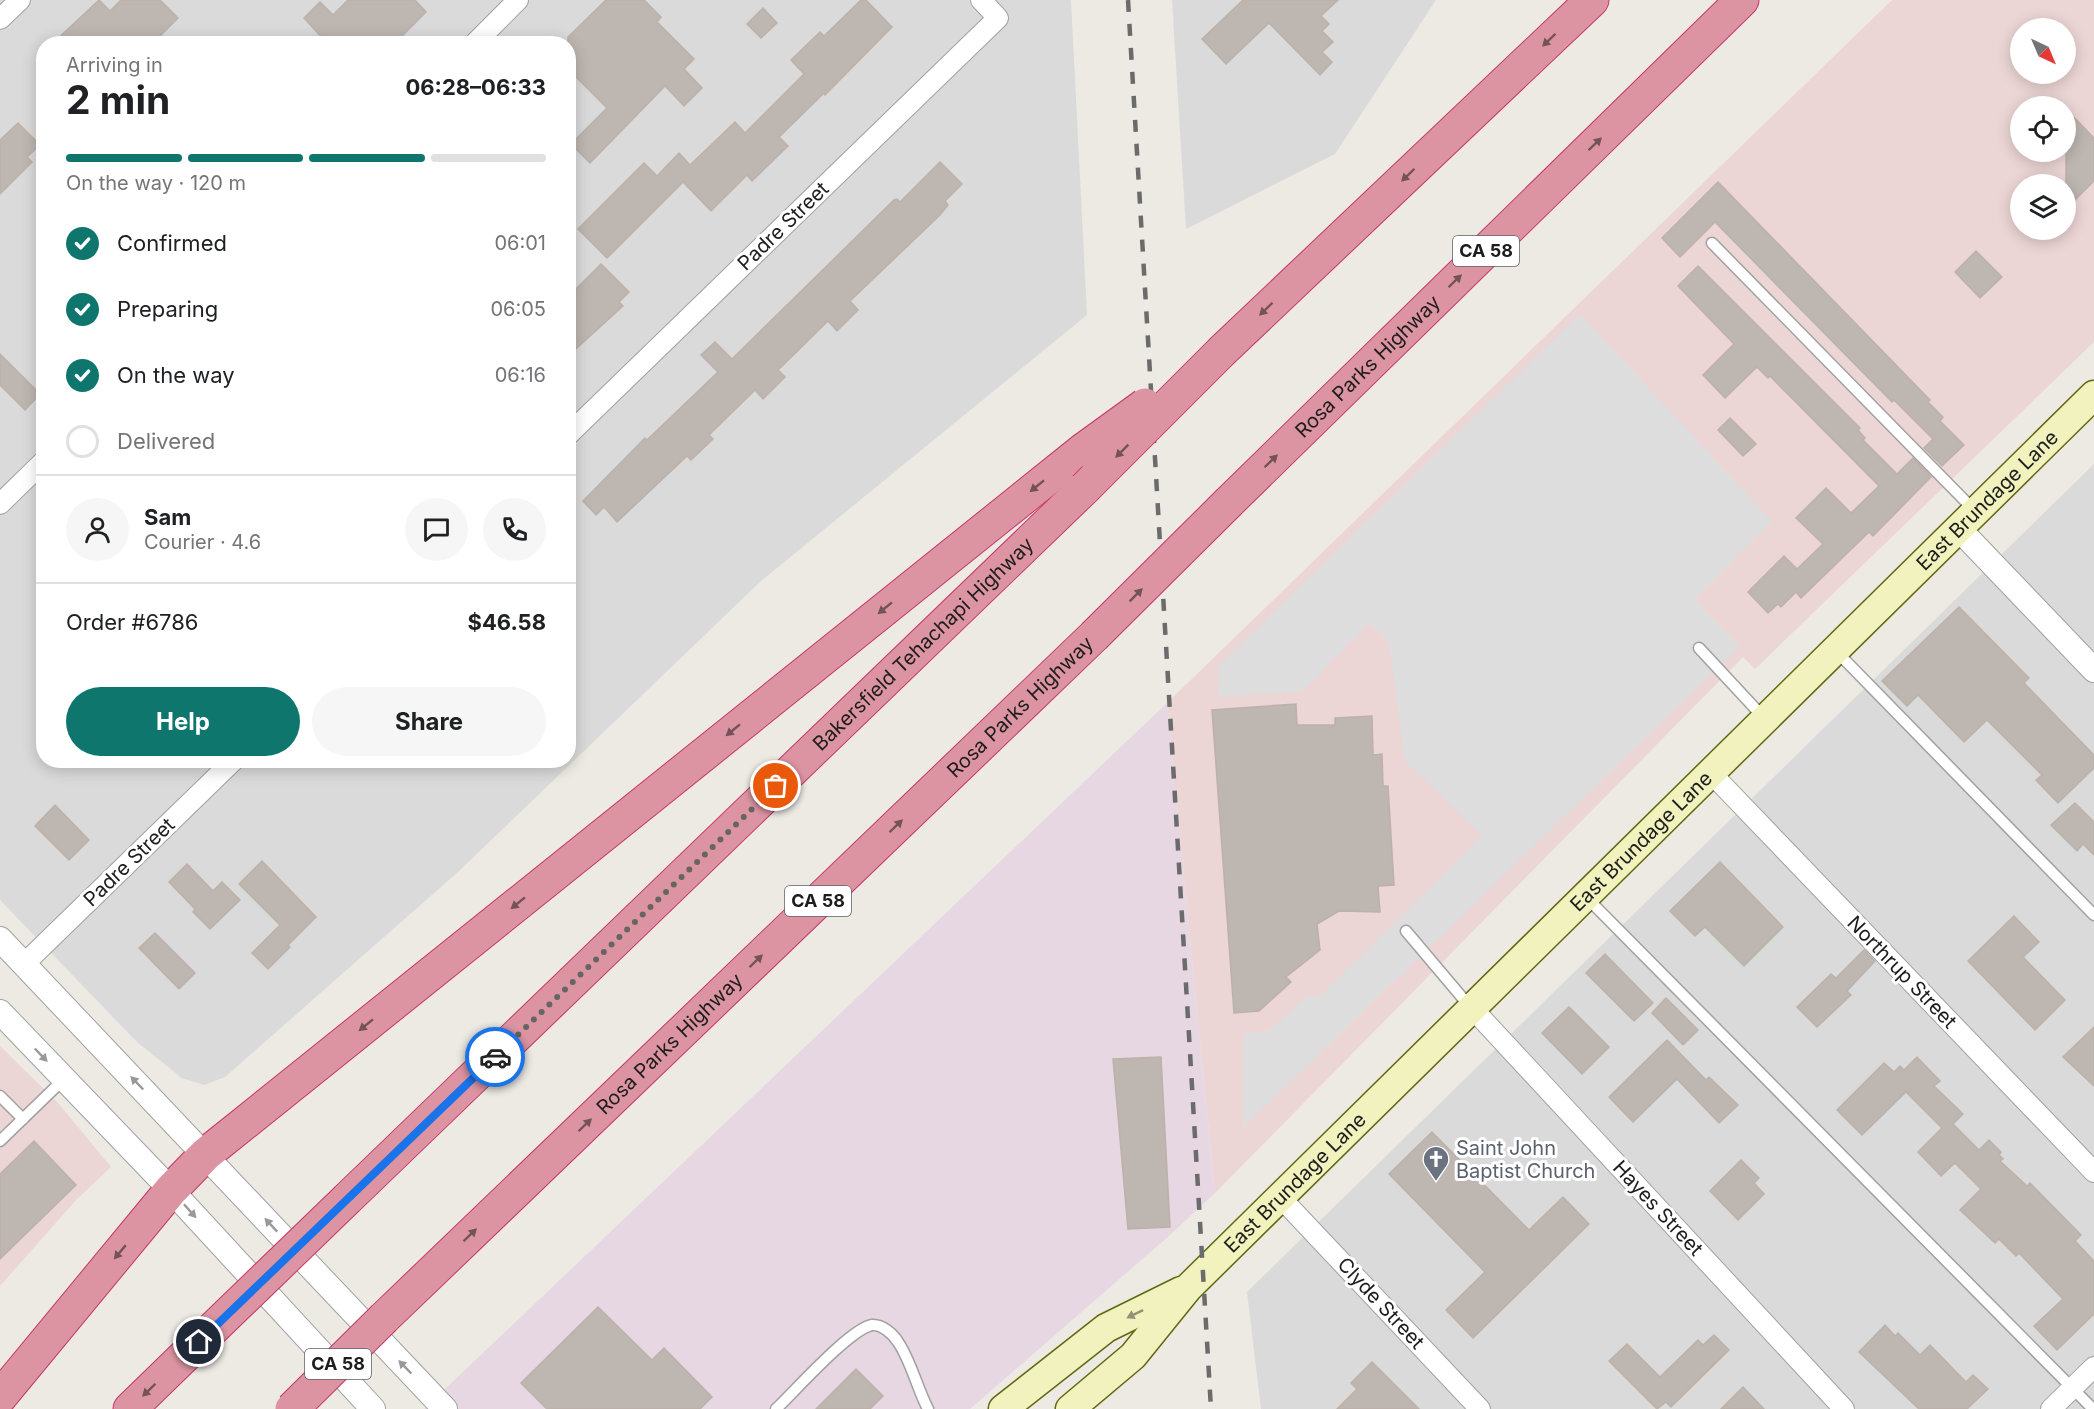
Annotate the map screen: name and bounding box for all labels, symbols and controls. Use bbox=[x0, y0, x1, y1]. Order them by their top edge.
north arrow bbox=[2010, 18, 2076, 84]
map controls bbox=[2010, 18, 2076, 240]
one-way arrow bbox=[1543, 33, 1557, 47]
text: Arriving in bbox=[66, 53, 163, 77]
text: 06:28–06:33 bbox=[405, 74, 546, 100]
text: 2 min bbox=[66, 76, 170, 123]
button: locate bbox=[2010, 96, 2076, 162]
one-way arrow bbox=[1587, 138, 1601, 152]
one-way arrow bbox=[1401, 167, 1415, 181]
text: On the way · 120 m bbox=[66, 171, 246, 195]
button: layers bbox=[2010, 174, 2076, 240]
street label: Padre Street bbox=[733, 176, 834, 275]
icon: check bbox=[66, 227, 99, 260]
text: Confirmed bbox=[117, 230, 227, 256]
text: 06:01 bbox=[494, 231, 546, 255]
road number: CA 58 bbox=[1453, 236, 1519, 266]
one-way arrow bbox=[1448, 274, 1463, 288]
street label: Rosa Parks Highway bbox=[1290, 290, 1445, 443]
icon: check bbox=[66, 293, 99, 326]
text: Preparing bbox=[117, 296, 218, 322]
text: 06:05 bbox=[490, 297, 546, 321]
one-way arrow bbox=[1259, 302, 1274, 316]
icon: check bbox=[66, 359, 99, 392]
text: On the way bbox=[117, 362, 235, 388]
text: 06:16 bbox=[495, 363, 546, 387]
street label: East Brundage Lane bbox=[1911, 425, 2063, 575]
text: Delivered bbox=[117, 428, 215, 454]
one-way arrow bbox=[1114, 444, 1129, 458]
one-way arrow bbox=[1263, 455, 1277, 469]
one-way arrow bbox=[1029, 480, 1045, 493]
button: person bbox=[66, 498, 129, 561]
button: chat bbox=[405, 498, 468, 561]
button: phone bbox=[483, 498, 546, 561]
text: Sam bbox=[144, 504, 191, 530]
text: Courier · 4.6 bbox=[144, 530, 261, 554]
street label: Bakersfield Tehachapi Highway bbox=[808, 532, 1038, 756]
one-way arrow bbox=[1128, 588, 1142, 602]
one-way arrow bbox=[877, 602, 893, 615]
text: Order #6786 bbox=[66, 609, 198, 635]
text: $46.58 bbox=[467, 609, 546, 635]
street label: Rosa Parks Highway bbox=[942, 631, 1098, 783]
button: Help bbox=[66, 687, 300, 756]
button: Share bbox=[312, 687, 546, 756]
one-way arrow bbox=[725, 724, 741, 737]
pin bbox=[750, 760, 801, 811]
street label: East Brundage Lane bbox=[1565, 766, 1717, 916]
icon: bag bbox=[759, 769, 792, 802]
street label: Padre Street bbox=[79, 812, 180, 911]
one-way arrow bbox=[889, 819, 904, 833]
road number: CA 58 bbox=[785, 886, 851, 916]
one-way arrow bbox=[510, 897, 526, 910]
street label: Northrup Street bbox=[1842, 911, 1962, 1034]
one-way arrow bbox=[748, 954, 763, 968]
street label: Rosa Parks Highway bbox=[592, 968, 748, 1119]
one-way arrow bbox=[358, 1019, 374, 1032]
courier bbox=[465, 1027, 525, 1087]
icon: car bbox=[479, 1041, 512, 1074]
one-way arrow bbox=[33, 1047, 47, 1061]
one-way arrow bbox=[131, 1076, 145, 1090]
street label: East Brundage Lane bbox=[1219, 1108, 1371, 1258]
one-way arrow bbox=[577, 1118, 592, 1132]
place label: Saint John Baptist Church bbox=[1456, 1136, 1595, 1183]
church icon: Saint John Baptist Church bbox=[1421, 1144, 1451, 1182]
street label: Hayes Street bbox=[1608, 1156, 1708, 1261]
one-way arrow bbox=[183, 1203, 196, 1218]
one-way arrow bbox=[264, 1217, 278, 1232]
one-way arrow bbox=[462, 1228, 477, 1242]
one-way arrow bbox=[115, 1244, 127, 1259]
street label: Clyde Street bbox=[1333, 1252, 1430, 1354]
one-way arrow bbox=[1127, 1309, 1144, 1318]
pin bbox=[173, 1316, 224, 1367]
icon: home bbox=[182, 1325, 215, 1358]
road number: CA 58 bbox=[305, 1349, 371, 1379]
one-way arrow bbox=[398, 1359, 412, 1374]
one-way arrow bbox=[142, 1383, 157, 1397]

